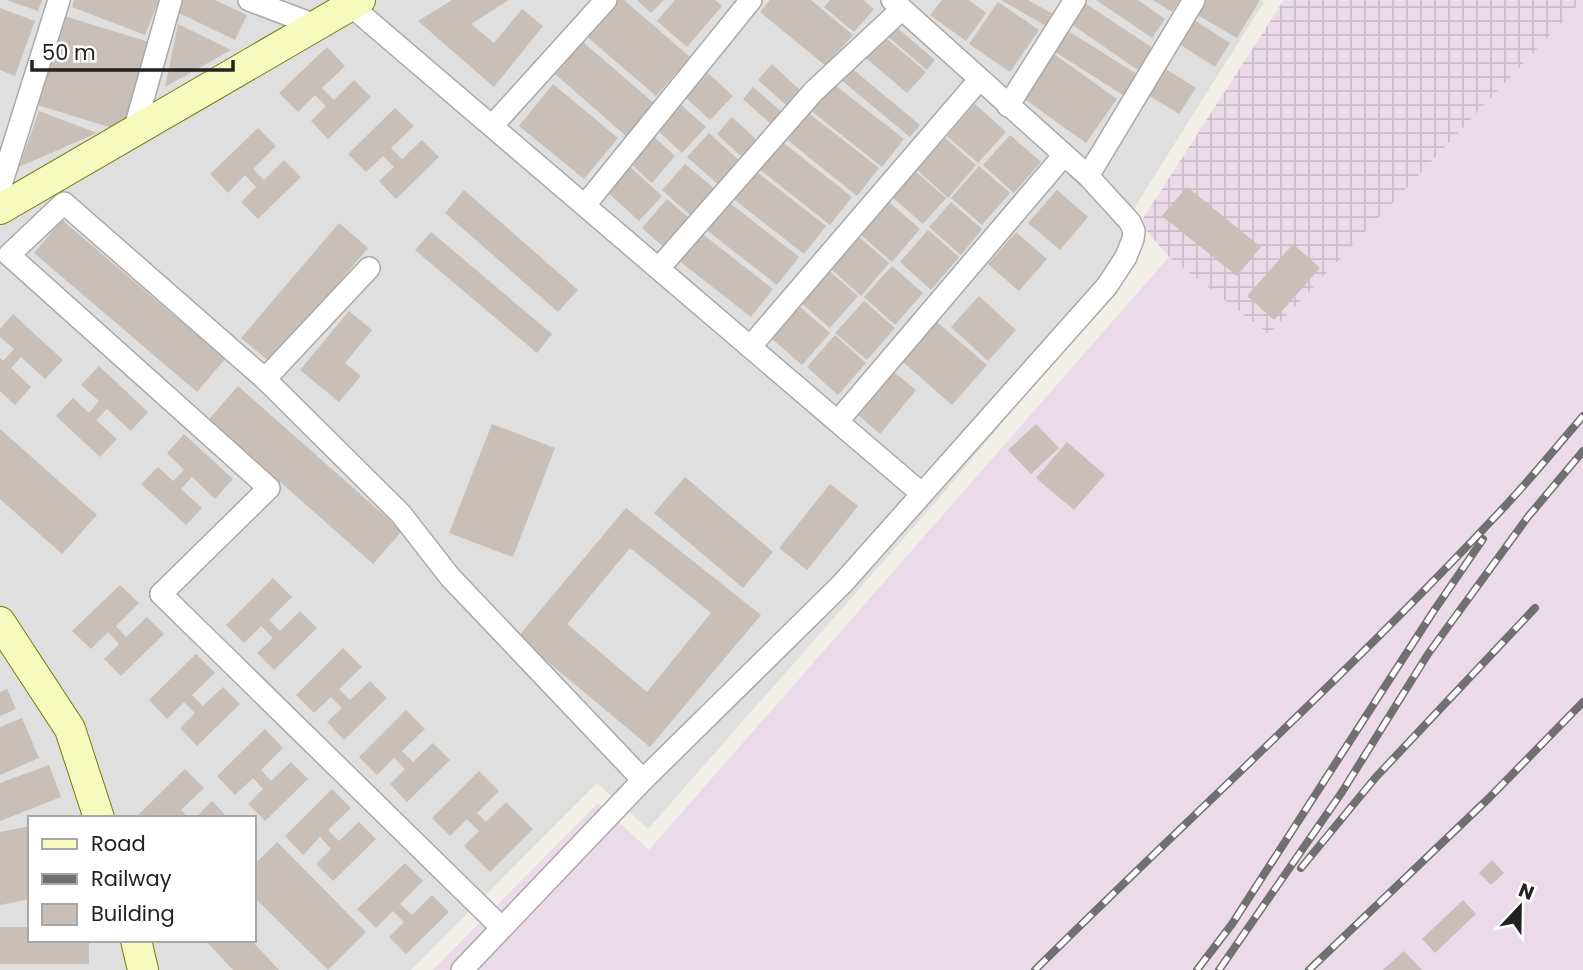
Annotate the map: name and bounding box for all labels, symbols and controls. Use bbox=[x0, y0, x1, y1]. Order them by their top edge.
scale bar bbox=[32, 28, 233, 72]
text: 50 m bbox=[42, 38, 96, 67]
legend bbox=[28, 816, 256, 942]
text: Road bbox=[91, 829, 146, 858]
text: Railway bbox=[91, 864, 172, 893]
north arrow bbox=[1485, 872, 1555, 942]
text: N bbox=[1514, 877, 1538, 907]
text: Building bbox=[91, 899, 175, 928]

